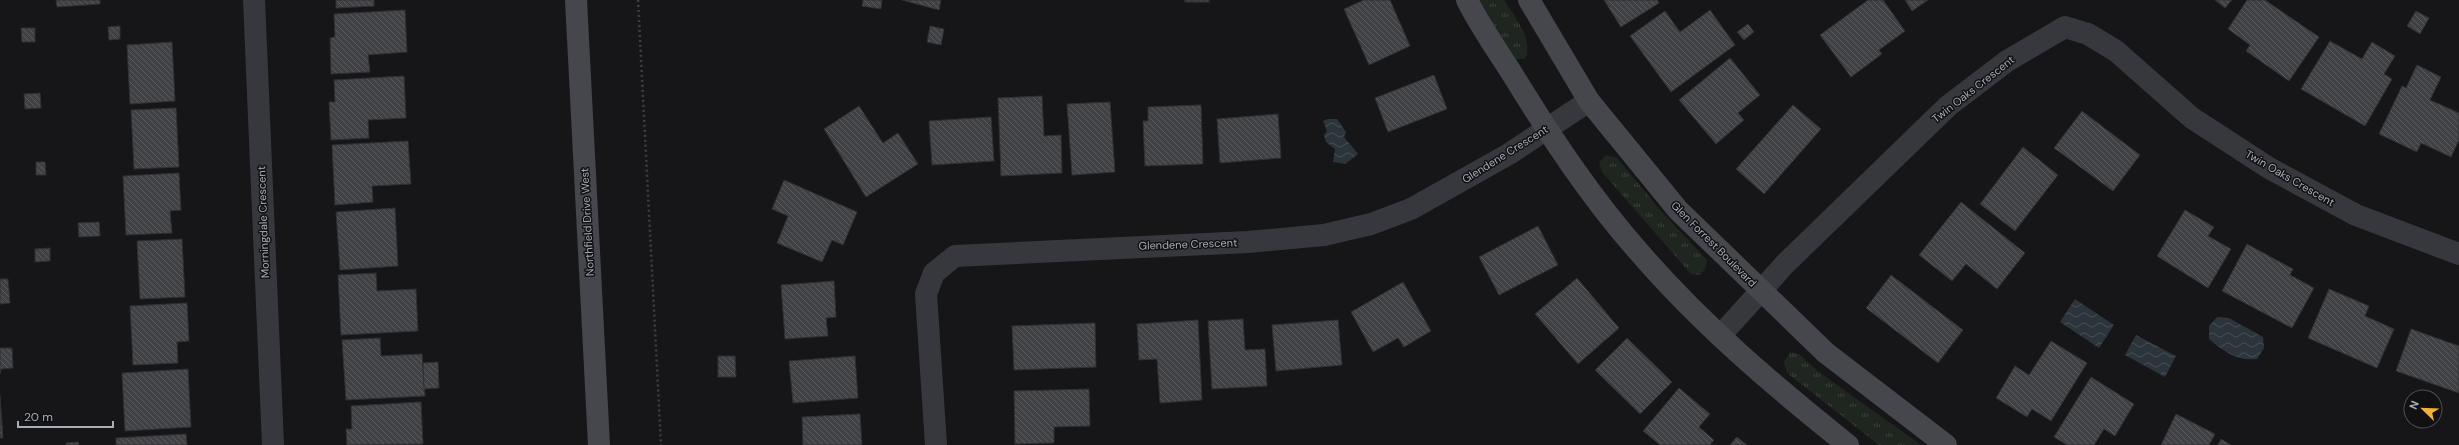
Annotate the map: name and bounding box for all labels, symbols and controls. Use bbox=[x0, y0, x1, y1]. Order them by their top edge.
street label: Twin Oaks Crescent bbox=[1929, 52, 2017, 126]
street label: Glendene Crescent bbox=[1459, 122, 1551, 186]
street label: Twin Oaks Crescent bbox=[2243, 147, 2337, 209]
street label: Morningdale Crescent bbox=[254, 166, 272, 278]
street label: Northfield Drive West bbox=[577, 167, 597, 277]
street label: Glen Forrest Boulevard bbox=[1668, 198, 1760, 290]
street label: Glendene Crescent bbox=[1138, 235, 1238, 253]
north arrow bbox=[2403, 389, 2443, 429]
text: N bbox=[2406, 399, 2422, 412]
scale bar bbox=[18, 403, 113, 429]
text: 20 m bbox=[24, 409, 53, 425]

